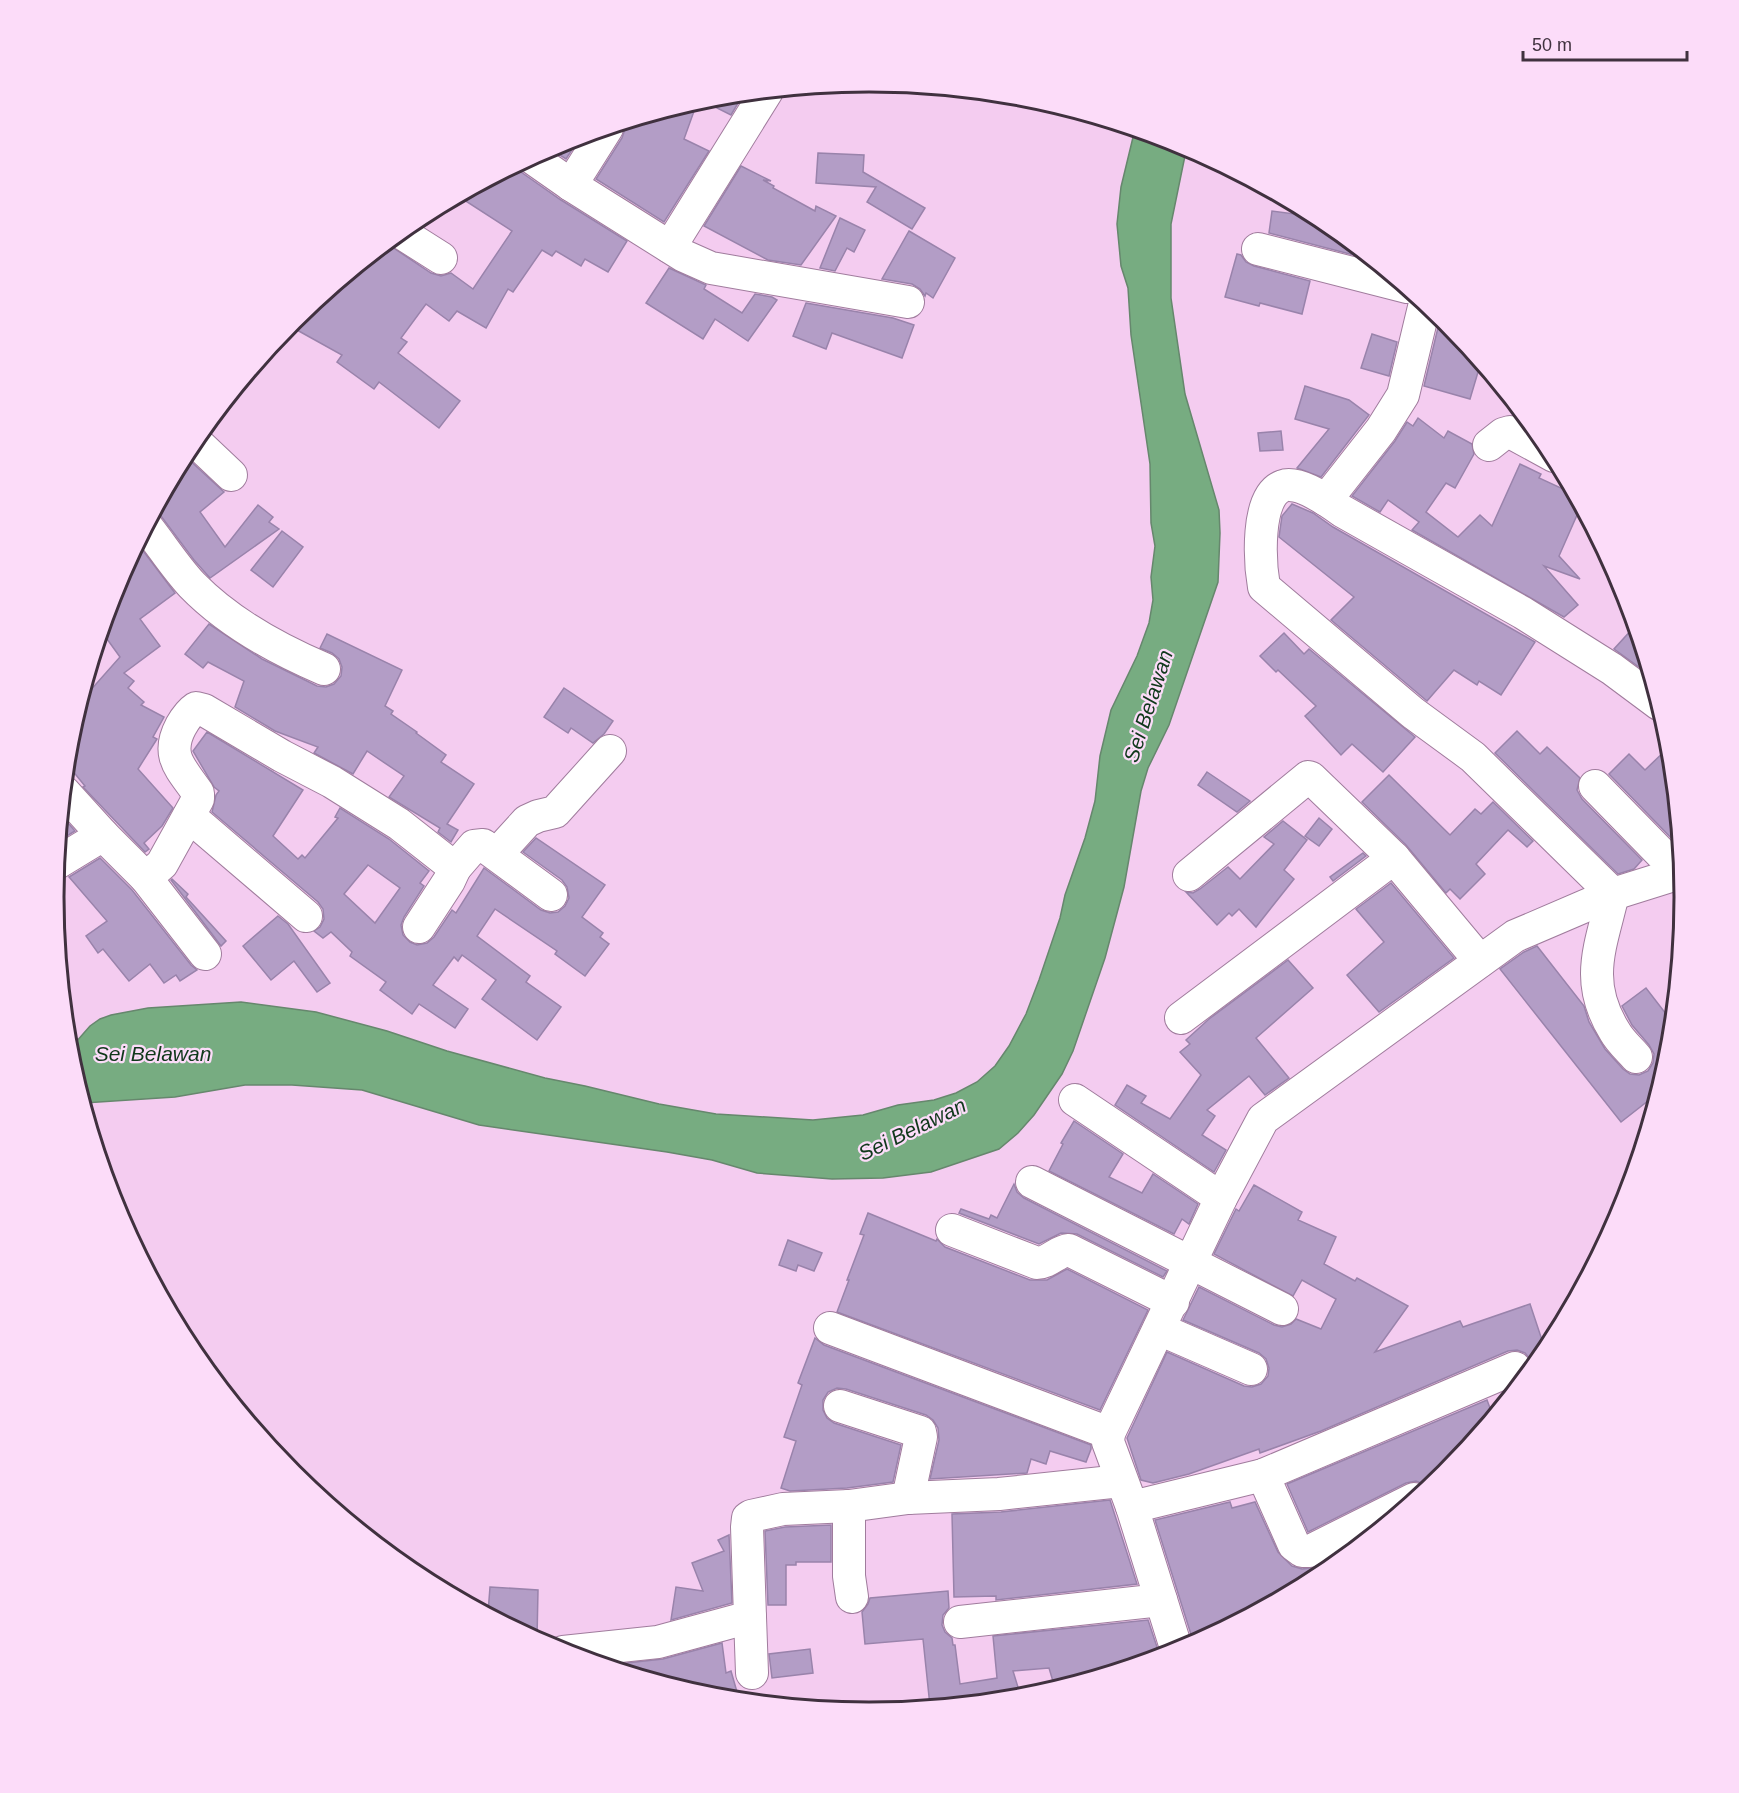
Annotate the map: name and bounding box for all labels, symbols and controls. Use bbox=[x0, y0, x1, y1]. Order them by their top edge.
scale bar bbox=[1523, 24, 1686, 62]
text: 50 m bbox=[1532, 35, 1572, 55]
water label: Sei Belawan bbox=[1119, 647, 1177, 765]
water label: Sei Belawan bbox=[95, 1042, 211, 1065]
water label: Sei Belawan bbox=[854, 1093, 970, 1165]

